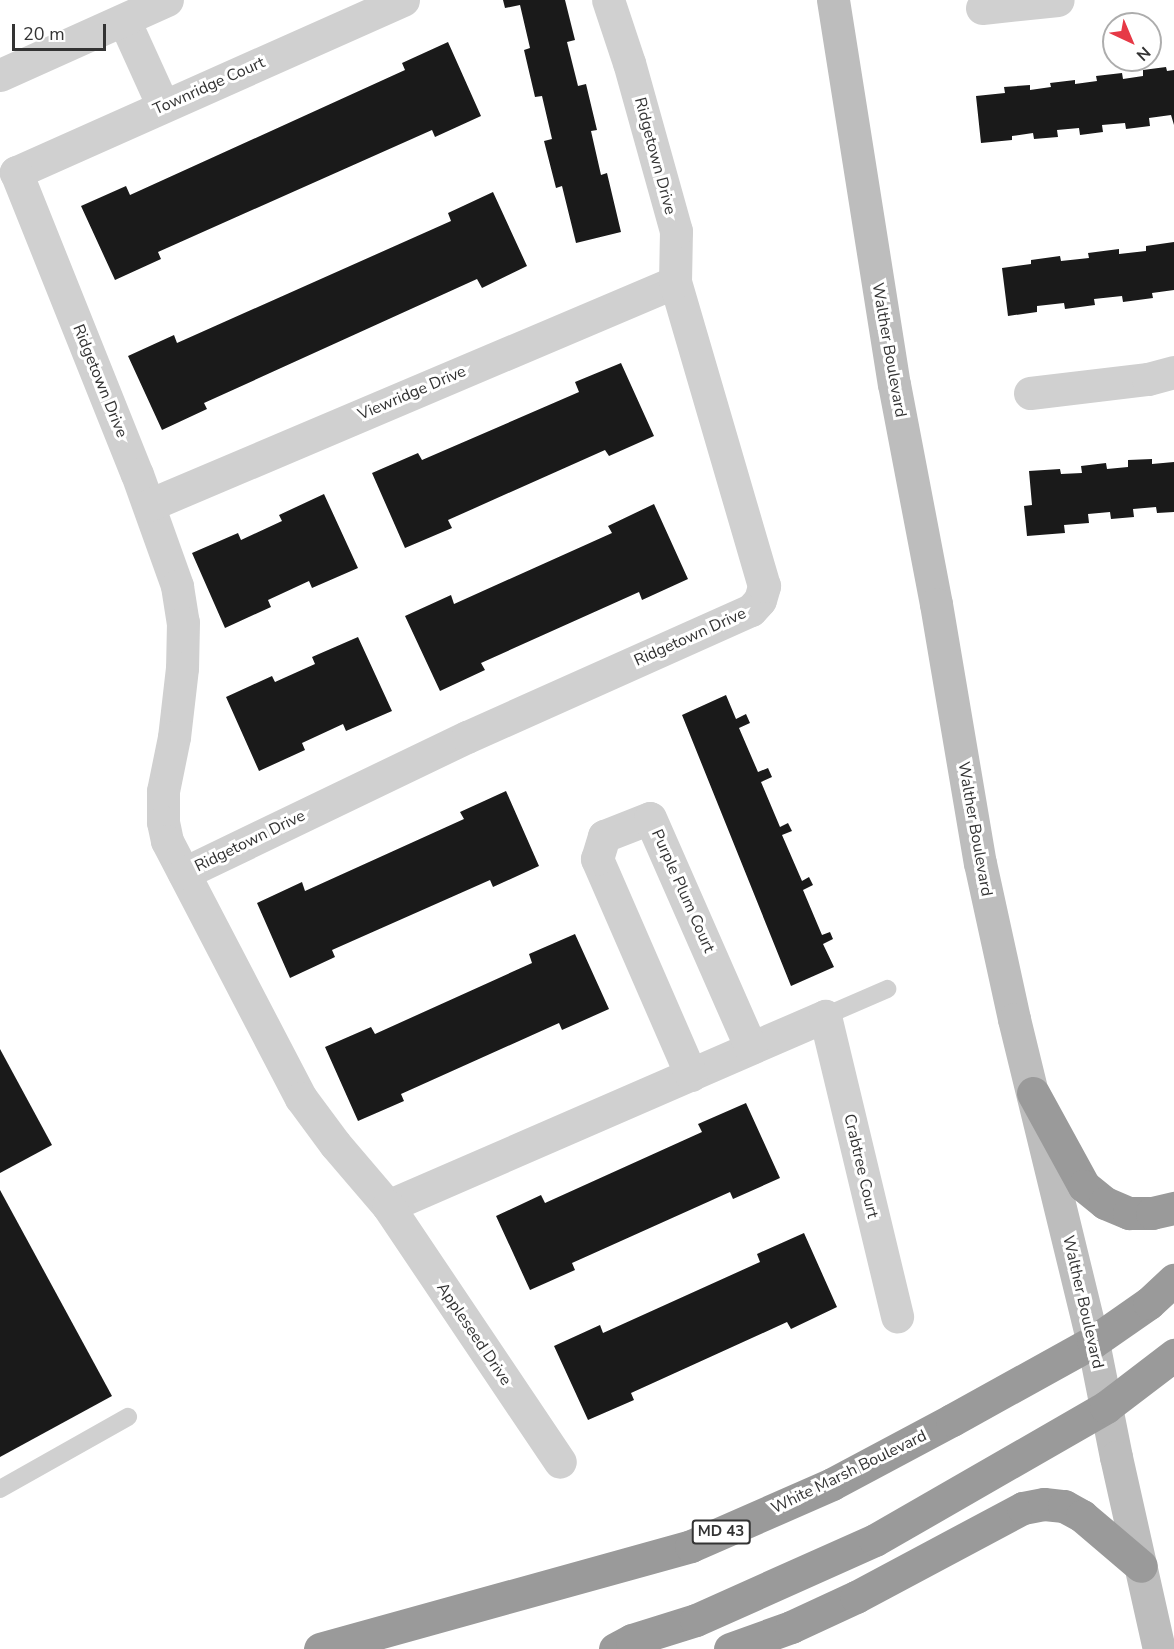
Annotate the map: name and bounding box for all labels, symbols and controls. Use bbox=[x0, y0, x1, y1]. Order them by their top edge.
scale bar bbox=[15, 12, 110, 50]
north arrow bbox=[1102, 12, 1162, 72]
text: 20 m bbox=[23, 22, 65, 46]
text: N bbox=[1131, 41, 1155, 66]
street label: Townridge Court bbox=[150, 53, 268, 119]
street label: Ridgetown Drive bbox=[630, 95, 680, 217]
street label: Walther Boulevard bbox=[868, 281, 910, 419]
street label: Ridgetown Drive bbox=[69, 322, 131, 440]
street label: Viewridge Drive bbox=[355, 362, 469, 424]
street label: Ridgetown Drive bbox=[631, 604, 749, 670]
street label: Walther Boulevard bbox=[954, 760, 996, 898]
street label: Ridgetown Drive bbox=[192, 806, 308, 876]
street label: Purple Plum Court bbox=[647, 826, 719, 956]
street label: Crabtree Court bbox=[840, 1112, 882, 1220]
street label: Walther Boulevard bbox=[1058, 1234, 1108, 1370]
street label: Appleseed Drive bbox=[433, 1279, 515, 1389]
street label: White Marsh Boulevard bbox=[768, 1426, 930, 1518]
road number: MD 43 bbox=[691, 1520, 751, 1544]

